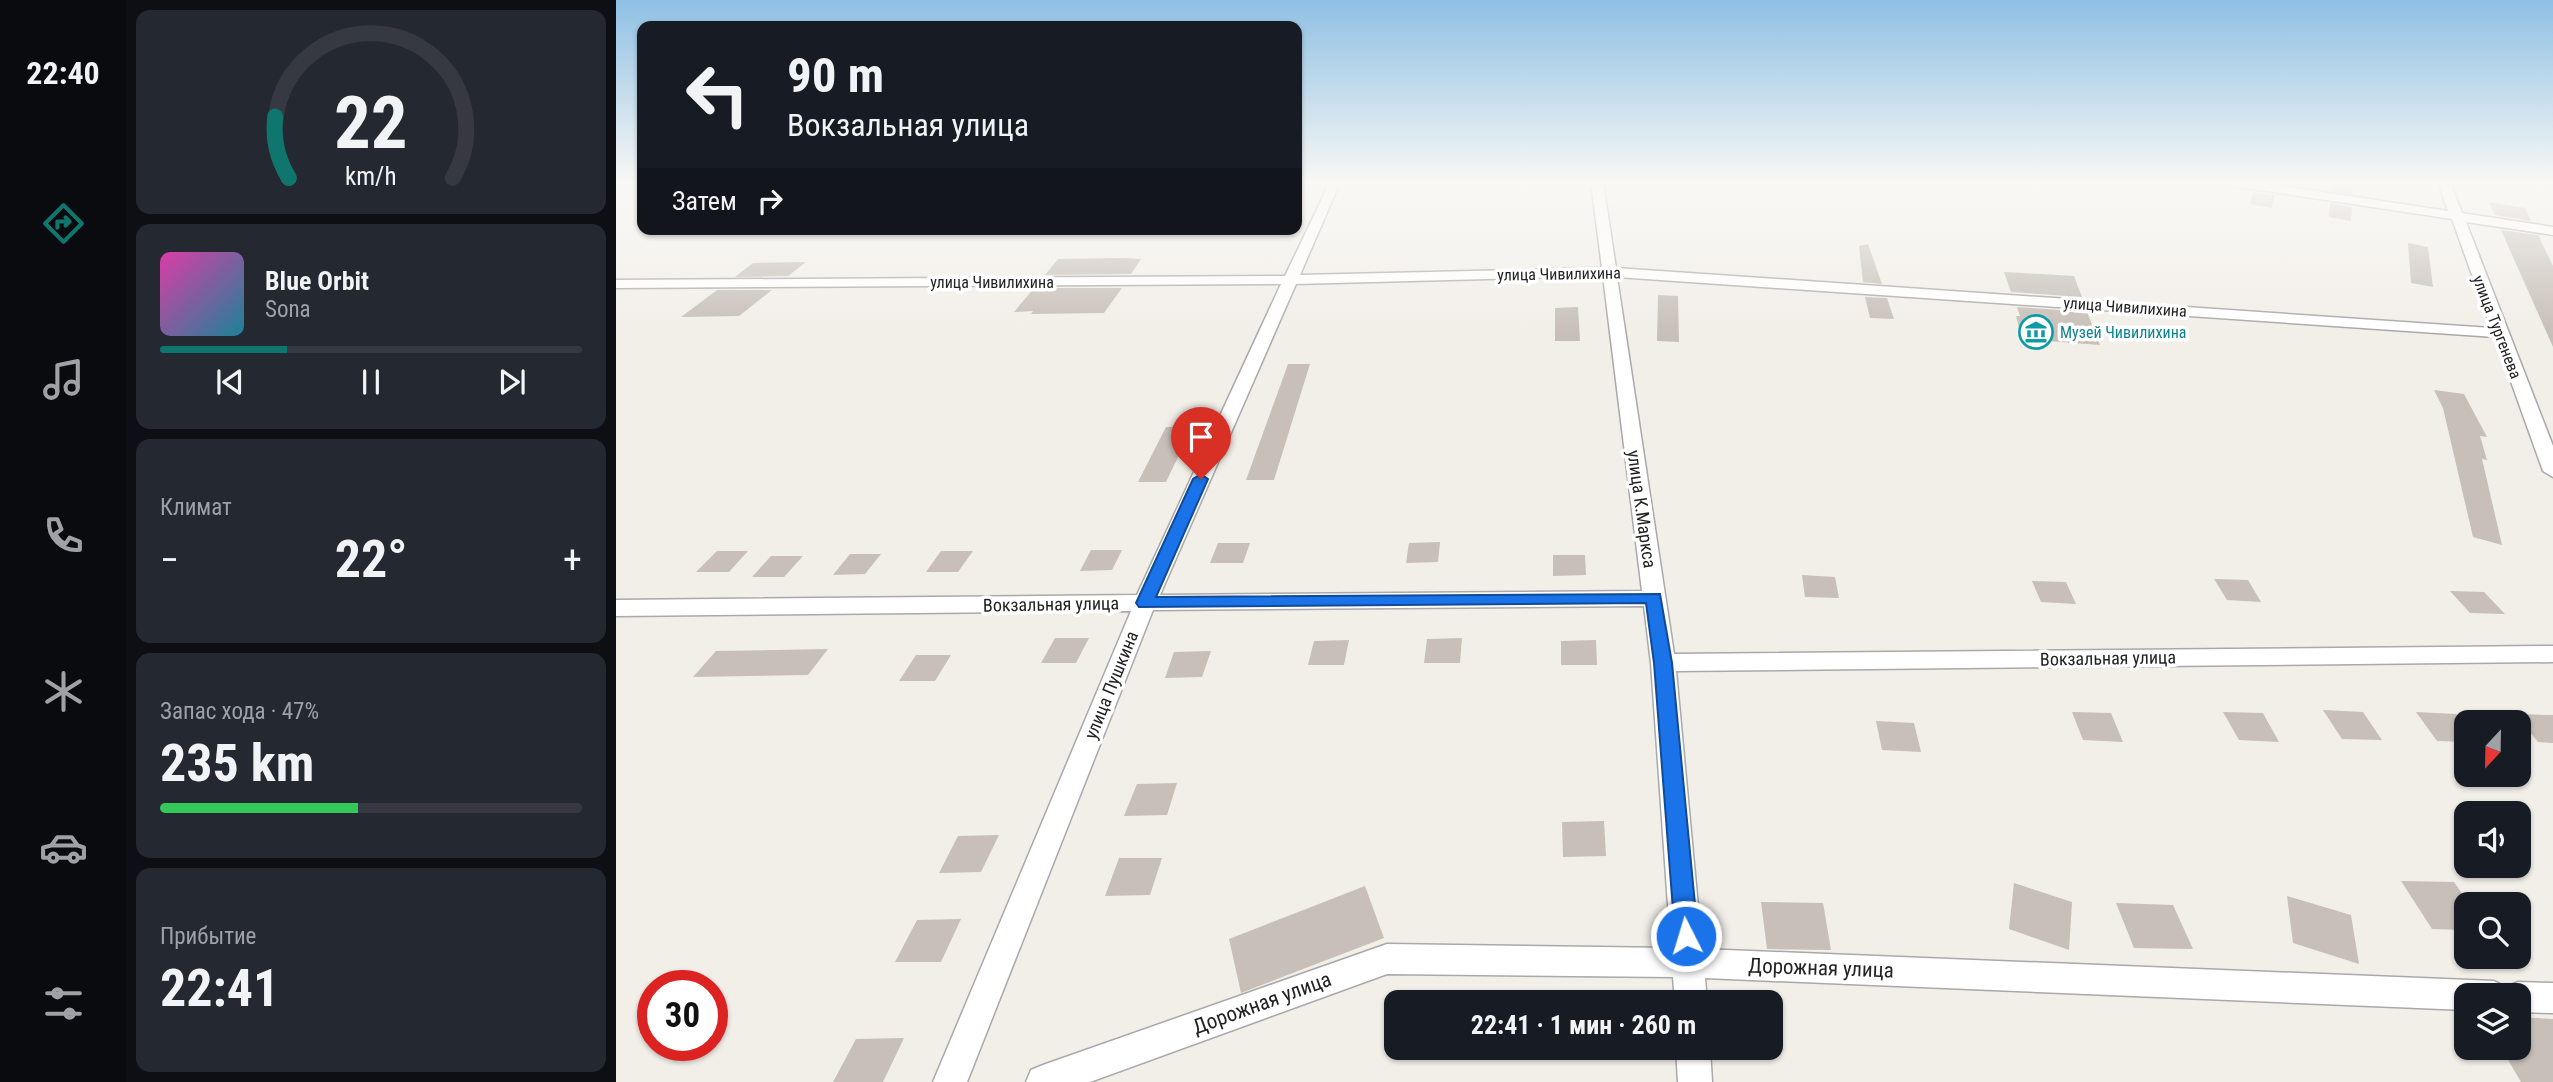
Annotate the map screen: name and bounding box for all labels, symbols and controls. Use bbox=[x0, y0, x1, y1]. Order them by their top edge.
text: 90 m bbox=[787, 47, 884, 104]
icon: left bbox=[672, 49, 763, 140]
text: 22:40 bbox=[26, 54, 100, 92]
text: 22 bbox=[334, 81, 408, 167]
text: Вокзальная улица bbox=[787, 106, 1029, 144]
text: km/h bbox=[345, 162, 397, 191]
icon: right bbox=[751, 182, 789, 220]
text: Затем bbox=[672, 186, 737, 216]
icon: directions bbox=[39, 199, 88, 248]
street label: улица Чивилихина bbox=[1497, 263, 1621, 285]
text: Blue Orbit bbox=[265, 266, 369, 296]
street label: улица Чивилихина bbox=[930, 273, 1054, 292]
street label: улица Тургенева bbox=[2469, 273, 2525, 381]
street label: улица Чивилихина bbox=[2063, 293, 2187, 321]
text: Sona bbox=[265, 296, 311, 323]
museum icon: Музей Чивилихина bbox=[2017, 313, 2055, 351]
place label: Музей Чивилихина bbox=[2060, 323, 2186, 342]
icon: music bbox=[39, 355, 88, 404]
icon: previous bbox=[211, 363, 249, 401]
icon: pause bbox=[352, 363, 390, 401]
icon: next bbox=[493, 363, 531, 401]
pin bbox=[1171, 407, 1231, 479]
icon: arrive bbox=[1182, 418, 1220, 456]
street label: улица К.Маркса bbox=[1623, 449, 1661, 569]
text: Климат bbox=[160, 494, 232, 521]
icon: phone bbox=[39, 511, 88, 560]
text: 22° bbox=[335, 529, 407, 590]
text: − bbox=[160, 538, 179, 582]
text: + bbox=[563, 538, 582, 582]
street label: Вокзальная улица bbox=[983, 592, 1119, 616]
street label: улица Пушкина bbox=[1080, 628, 1142, 742]
street label: Вокзальная улица bbox=[2040, 646, 2176, 670]
icon: climate bbox=[39, 667, 88, 716]
text: Запас хода · 47% bbox=[160, 698, 319, 725]
north arrow bbox=[2454, 710, 2530, 788]
map controls bbox=[2454, 710, 2531, 1060]
text: 235 km bbox=[160, 733, 314, 794]
button: sound bbox=[2454, 801, 2531, 878]
icon: car bbox=[39, 823, 88, 872]
button: search bbox=[2454, 892, 2531, 969]
position arrow bbox=[1649, 899, 1723, 973]
text: Прибытие bbox=[160, 923, 256, 950]
street label: Дорожная улица bbox=[1748, 953, 1894, 983]
text: 22:41 bbox=[160, 958, 279, 1019]
street label: Дорожная улица bbox=[1190, 967, 1334, 1039]
speed limit sign: 30 bbox=[637, 970, 728, 1061]
icon: filters bbox=[39, 979, 88, 1028]
button: layers bbox=[2454, 983, 2531, 1060]
text: 22:41 · 1 мин · 260 m bbox=[1471, 1010, 1696, 1040]

